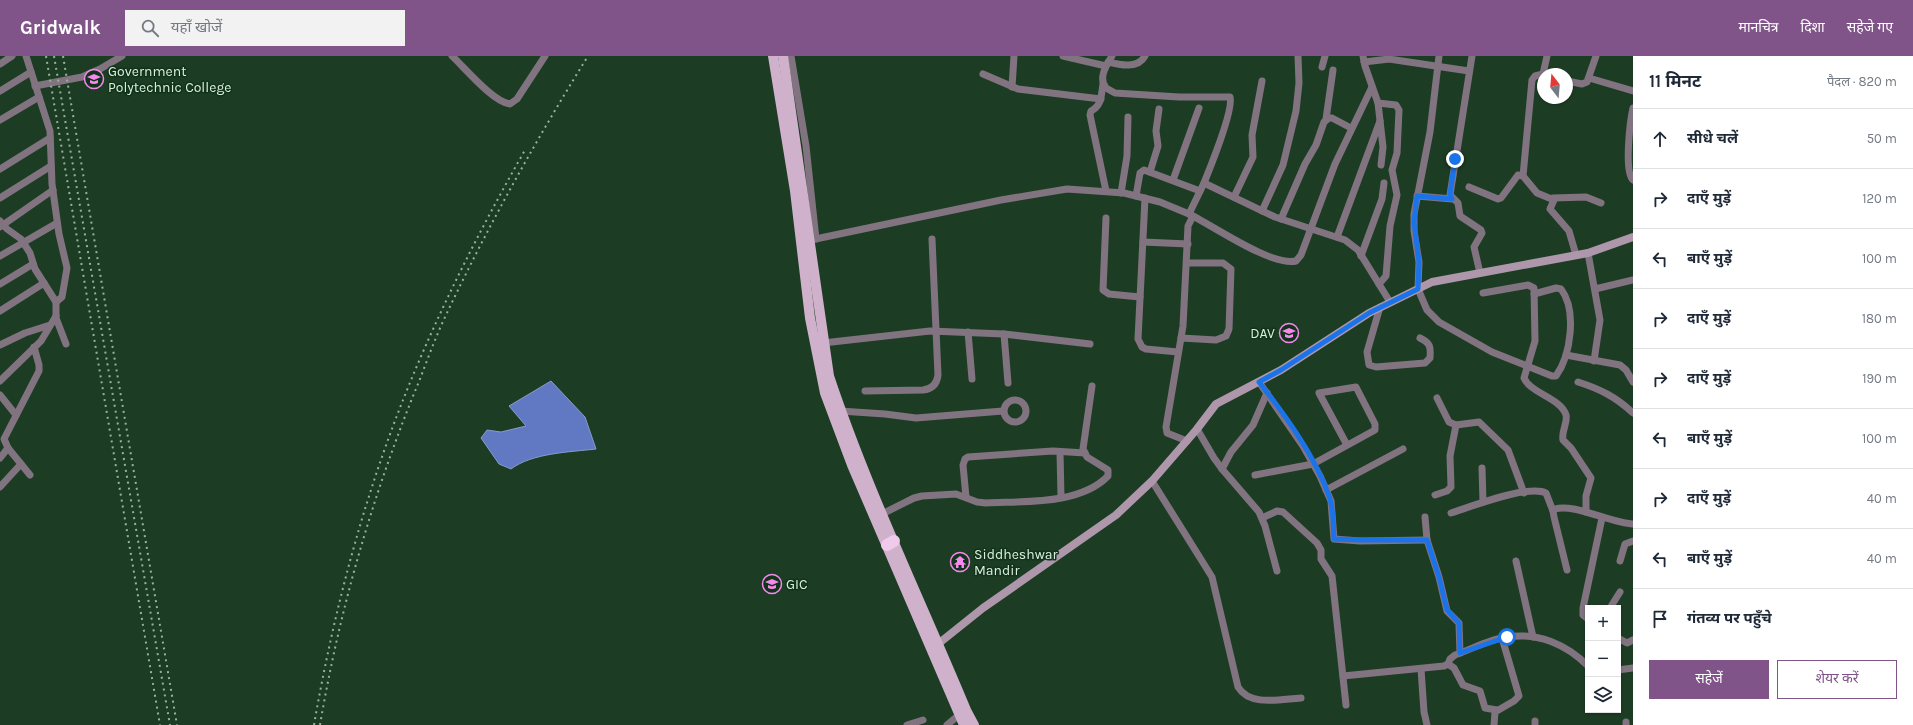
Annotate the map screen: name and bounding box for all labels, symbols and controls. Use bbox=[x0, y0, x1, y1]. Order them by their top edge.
search box bbox=[125, 10, 405, 46]
text: Gridwalk bbox=[20, 17, 101, 39]
icon: search bbox=[139, 17, 161, 39]
text: यहाँ खोजें bbox=[171, 18, 222, 36]
text: मानचित्र bbox=[1739, 19, 1779, 36]
text: दिशा bbox=[1801, 19, 1825, 36]
text: सहेजे गए bbox=[1847, 19, 1893, 36]
place label: Government Polytechnic College bbox=[108, 63, 232, 96]
school or university icon: Government Polytechnic College bbox=[83, 68, 105, 90]
north arrow bbox=[1537, 68, 1573, 104]
text: 11 मिनट bbox=[1649, 71, 1701, 91]
text: पैदल · 820 m bbox=[1827, 74, 1897, 89]
icon: ahead bbox=[1649, 128, 1671, 150]
text: सीधे चलें bbox=[1687, 129, 1738, 147]
text: 50 m bbox=[1867, 131, 1897, 146]
route end bbox=[1446, 150, 1464, 168]
icon: right bbox=[1649, 188, 1671, 210]
text: दाएँ मुड़ें bbox=[1687, 189, 1731, 207]
text: 120 m bbox=[1862, 191, 1897, 206]
icon: left bbox=[1649, 248, 1671, 270]
text: बाएँ मुड़ें bbox=[1687, 249, 1732, 267]
text: 100 m bbox=[1862, 251, 1897, 266]
icon: right bbox=[1649, 308, 1671, 330]
text: दाएँ मुड़ें bbox=[1687, 309, 1731, 327]
text: 180 m bbox=[1862, 311, 1897, 326]
school or university icon: DAV bbox=[1278, 322, 1300, 344]
place label: DAV bbox=[1250, 325, 1275, 342]
icon: right bbox=[1649, 368, 1671, 390]
text: दाएँ मुड़ें bbox=[1687, 369, 1731, 387]
text: 190 m bbox=[1862, 371, 1897, 386]
icon: left bbox=[1649, 428, 1671, 450]
text: बाएँ मुड़ें bbox=[1687, 429, 1732, 447]
text: 100 m bbox=[1862, 431, 1897, 446]
icon: right bbox=[1649, 488, 1671, 510]
text: दाएँ मुड़ें bbox=[1687, 489, 1731, 507]
text: 40 m bbox=[1867, 491, 1897, 506]
place label: Siddheshwar Mandir bbox=[974, 546, 1059, 579]
icon: left bbox=[1649, 548, 1671, 570]
text: बाएँ मुड़ें bbox=[1687, 549, 1732, 567]
temple icon: Siddheshwar Mandir bbox=[949, 551, 971, 573]
text: 40 m bbox=[1867, 551, 1897, 566]
school or university icon: GIC bbox=[761, 573, 783, 595]
place label: GIC bbox=[786, 576, 808, 593]
map controls bbox=[1585, 605, 1621, 713]
button: + bbox=[1585, 605, 1621, 641]
icon: arrive bbox=[1649, 608, 1671, 630]
text: गंतव्य पर पहुँचे bbox=[1687, 609, 1772, 627]
route start bbox=[1498, 628, 1516, 646]
button: − bbox=[1585, 641, 1621, 677]
button: सहेजें bbox=[1649, 660, 1769, 699]
button: शेयर करें bbox=[1777, 660, 1897, 699]
button: layers bbox=[1585, 677, 1621, 713]

